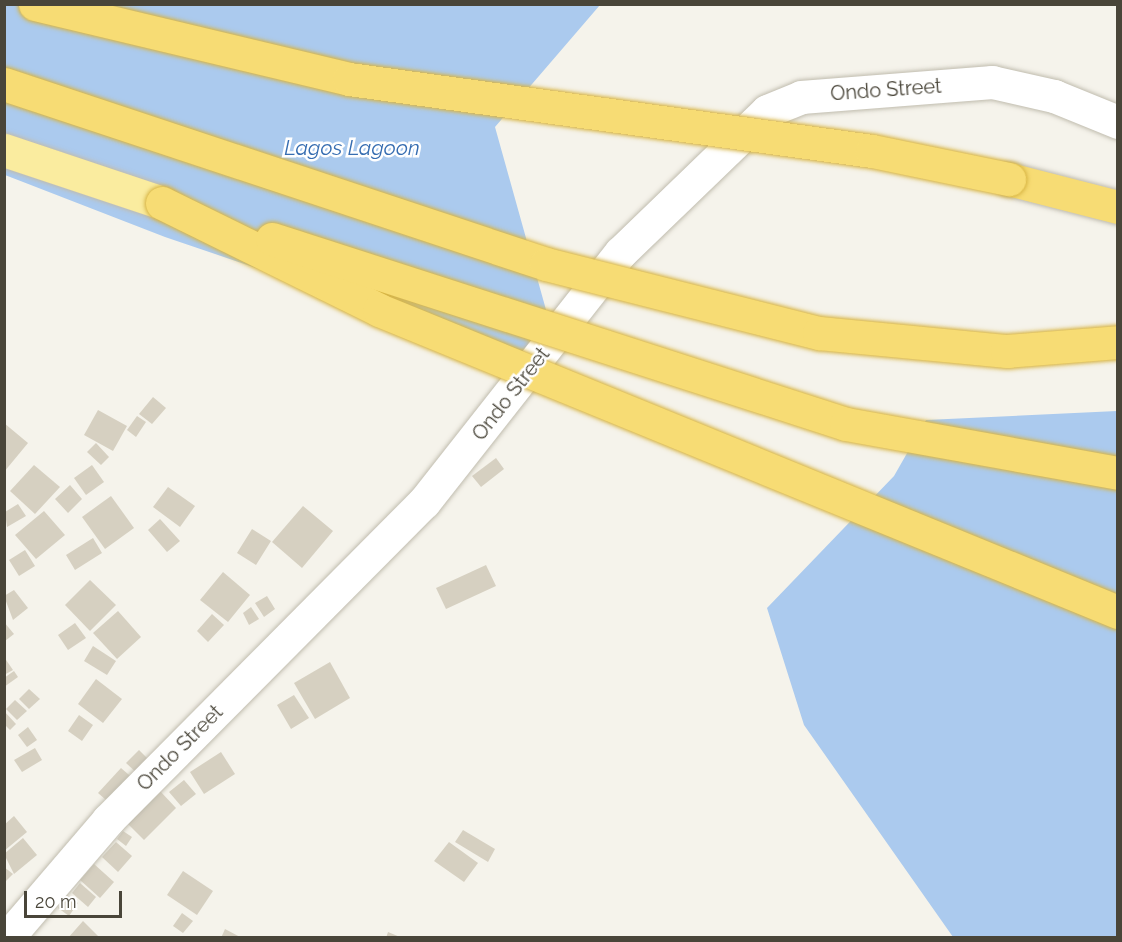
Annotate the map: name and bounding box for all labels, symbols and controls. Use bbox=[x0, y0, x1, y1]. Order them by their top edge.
street label: Ondo Street bbox=[830, 74, 942, 106]
water label: Lagos Lagoon bbox=[284, 135, 420, 161]
street label: Ondo Street bbox=[467, 343, 555, 445]
street label: Ondo Street bbox=[132, 700, 228, 796]
scale bar bbox=[27, 879, 124, 917]
text: 20 m bbox=[35, 891, 77, 912]

